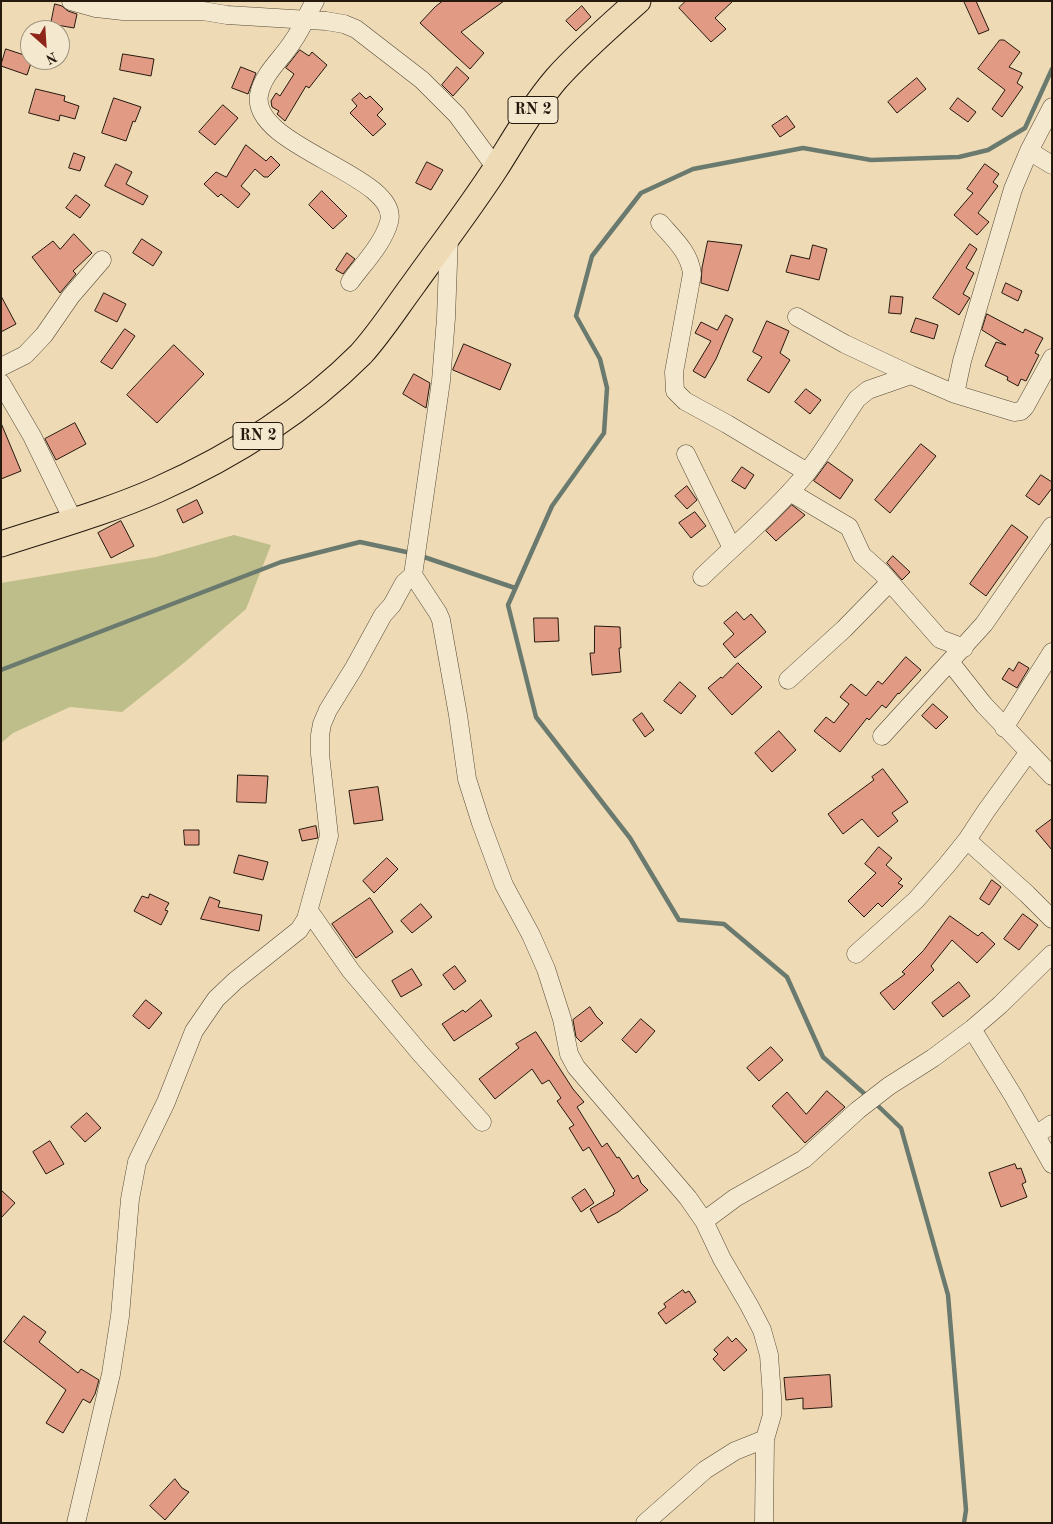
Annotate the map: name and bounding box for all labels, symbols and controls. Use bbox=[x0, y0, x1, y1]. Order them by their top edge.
north arrow bbox=[20, 20, 70, 70]
text: N bbox=[43, 49, 59, 66]
road number: RN 2 bbox=[508, 96, 558, 124]
road number: RN 2 bbox=[233, 422, 283, 450]

